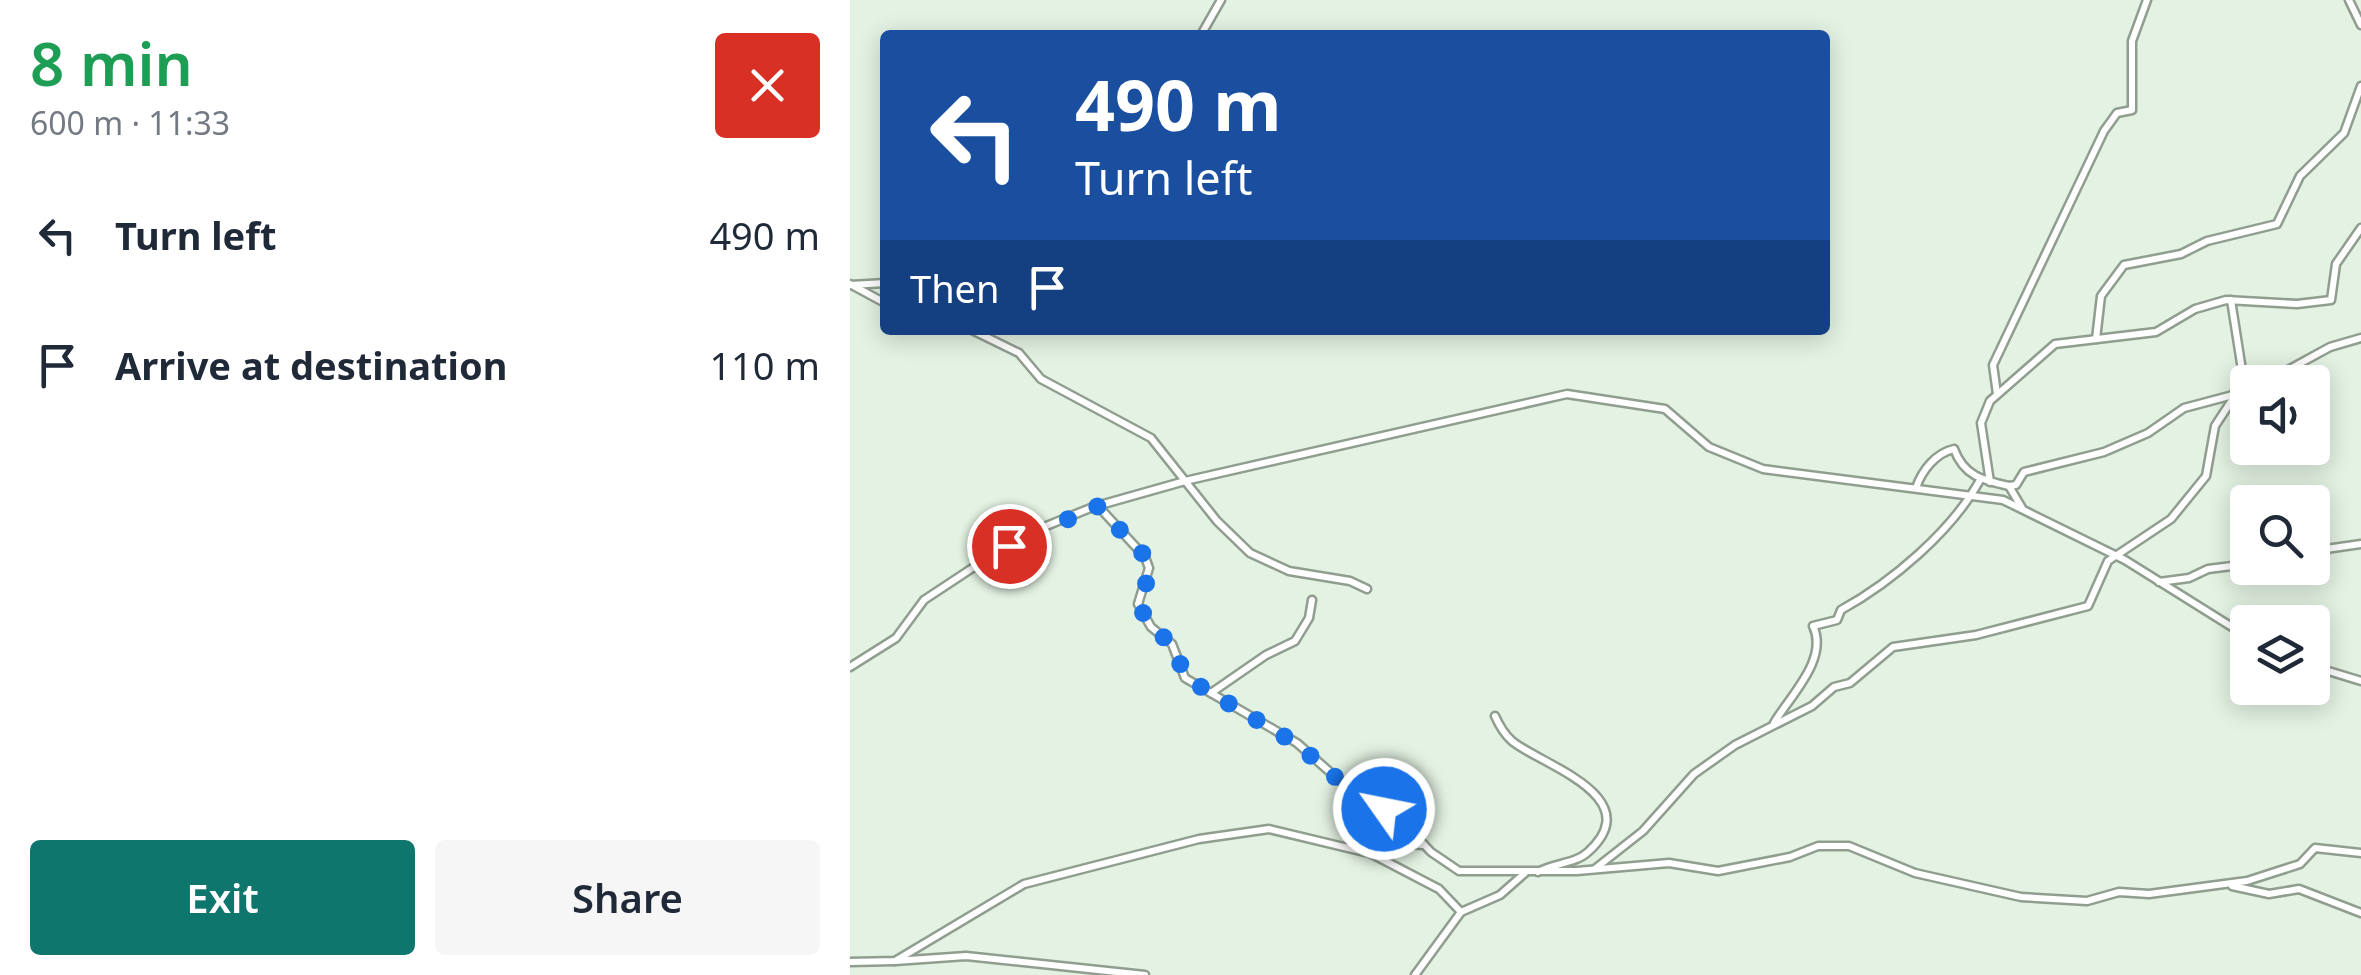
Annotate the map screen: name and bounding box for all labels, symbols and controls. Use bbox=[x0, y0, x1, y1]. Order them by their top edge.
text: 8 min bbox=[30, 22, 193, 104]
button: close bbox=[715, 33, 820, 138]
text: 490 m bbox=[1075, 56, 1282, 152]
icon: left bbox=[910, 70, 1040, 200]
text: 600 m · 11:33 bbox=[30, 101, 230, 144]
text: Turn left bbox=[1075, 147, 1252, 208]
icon: left bbox=[30, 208, 85, 263]
text: Turn left bbox=[115, 209, 277, 261]
text: 490 m bbox=[709, 209, 820, 261]
icon: arrive bbox=[1020, 260, 1075, 315]
text: Then bbox=[910, 262, 1000, 314]
icon: arrive bbox=[30, 338, 85, 393]
text: Arrive at destination bbox=[115, 339, 507, 391]
text: 110 m bbox=[709, 339, 820, 391]
map controls bbox=[2230, 365, 2330, 705]
button: sound bbox=[2230, 365, 2330, 465]
button: search bbox=[2230, 485, 2330, 585]
pin bbox=[967, 504, 1052, 589]
icon: arrive bbox=[982, 519, 1037, 574]
button: layers bbox=[2230, 605, 2330, 705]
position arrow bbox=[1332, 757, 1436, 861]
button: Exit bbox=[30, 840, 415, 955]
button: Share bbox=[435, 840, 820, 955]

